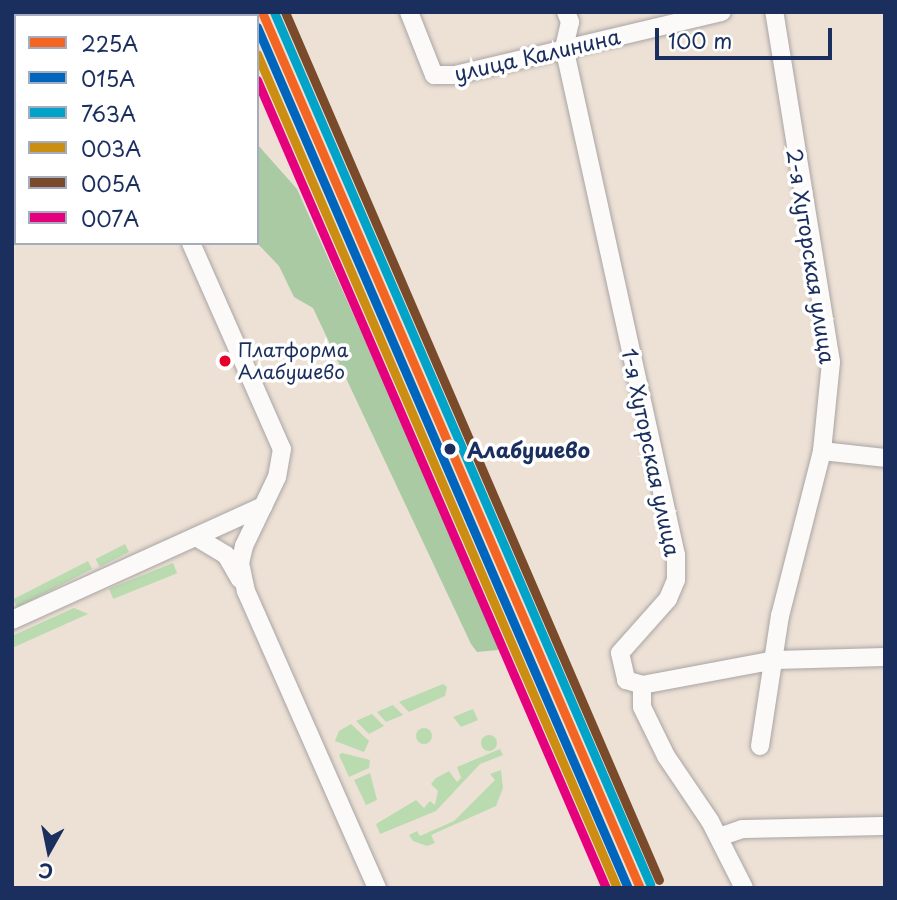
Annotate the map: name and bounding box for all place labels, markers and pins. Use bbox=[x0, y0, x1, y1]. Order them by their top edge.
place label: Платформа Алабушево bbox=[238, 339, 348, 383]
marker: Платформа Алабушево bbox=[218, 354, 232, 368]
place label: Алабушево bbox=[467, 436, 590, 462]
marker: Алабушево bbox=[439, 438, 461, 460]

